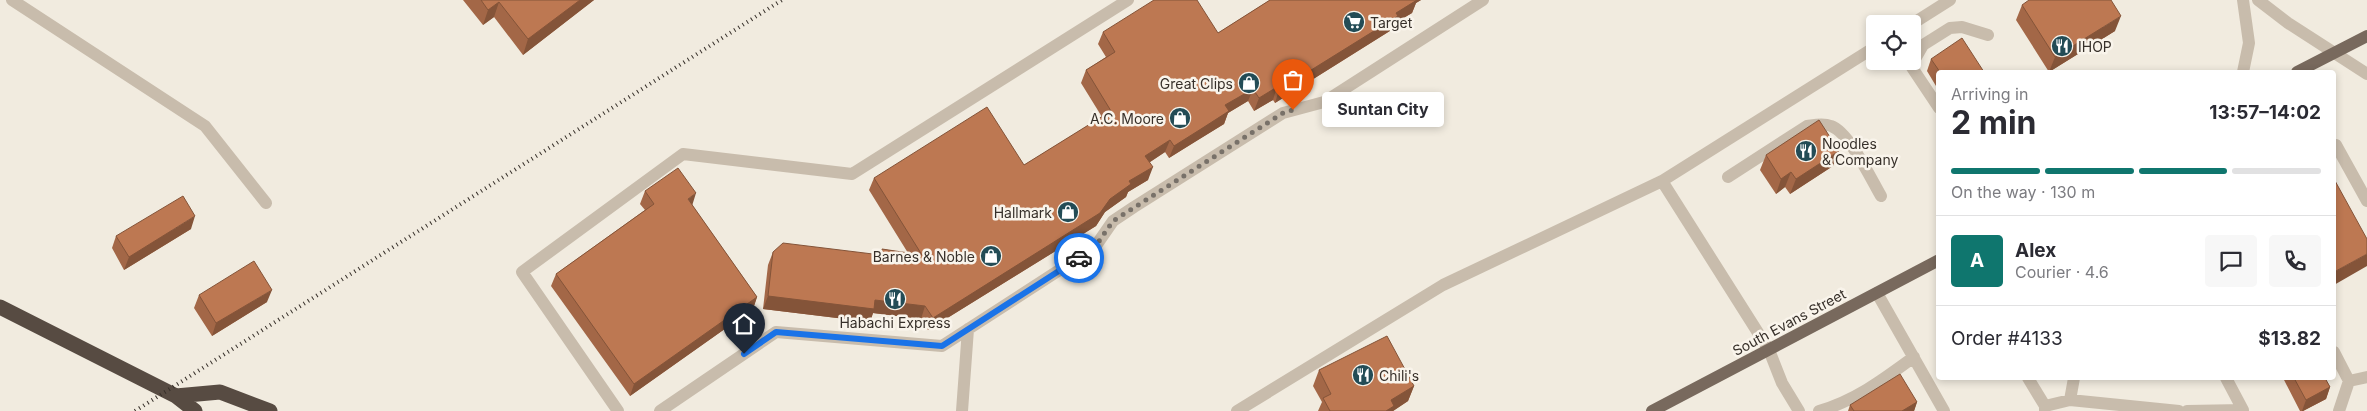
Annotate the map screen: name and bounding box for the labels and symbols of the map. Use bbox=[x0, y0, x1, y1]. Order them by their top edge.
supermarket icon: Target bbox=[1342, 10, 1366, 34]
place label: Target bbox=[1370, 14, 1413, 31]
restaurant icon: IHOP bbox=[2050, 34, 2074, 58]
place label: IHOP bbox=[2078, 38, 2112, 55]
pin bbox=[1272, 59, 1314, 110]
shop icon: Great Clips bbox=[1237, 71, 1261, 95]
place label: Great Clips bbox=[1160, 75, 1233, 92]
callout: Suntan City bbox=[1323, 92, 1446, 128]
shop icon: A.C. Moore bbox=[1168, 106, 1192, 130]
place label: A.C. Moore bbox=[1090, 110, 1164, 127]
place label: Noodles & Company bbox=[1822, 135, 1898, 168]
restaurant icon: Noodles & Company bbox=[1794, 139, 1818, 163]
shop icon: Hallmark bbox=[1056, 200, 1080, 224]
place label: Hallmark bbox=[994, 204, 1052, 221]
courier bbox=[1054, 233, 1104, 283]
shop icon: Barnes & Noble bbox=[979, 244, 1003, 268]
place label: Barnes & Noble bbox=[873, 248, 975, 265]
street label: South Evans Street bbox=[1730, 285, 1849, 359]
restaurant icon: Habachi Express bbox=[883, 287, 907, 311]
pin bbox=[723, 303, 765, 354]
place label: Habachi Express bbox=[839, 314, 951, 331]
restaurant icon: Chili's bbox=[1351, 363, 1375, 387]
place label: Chili's bbox=[1379, 367, 1419, 384]

